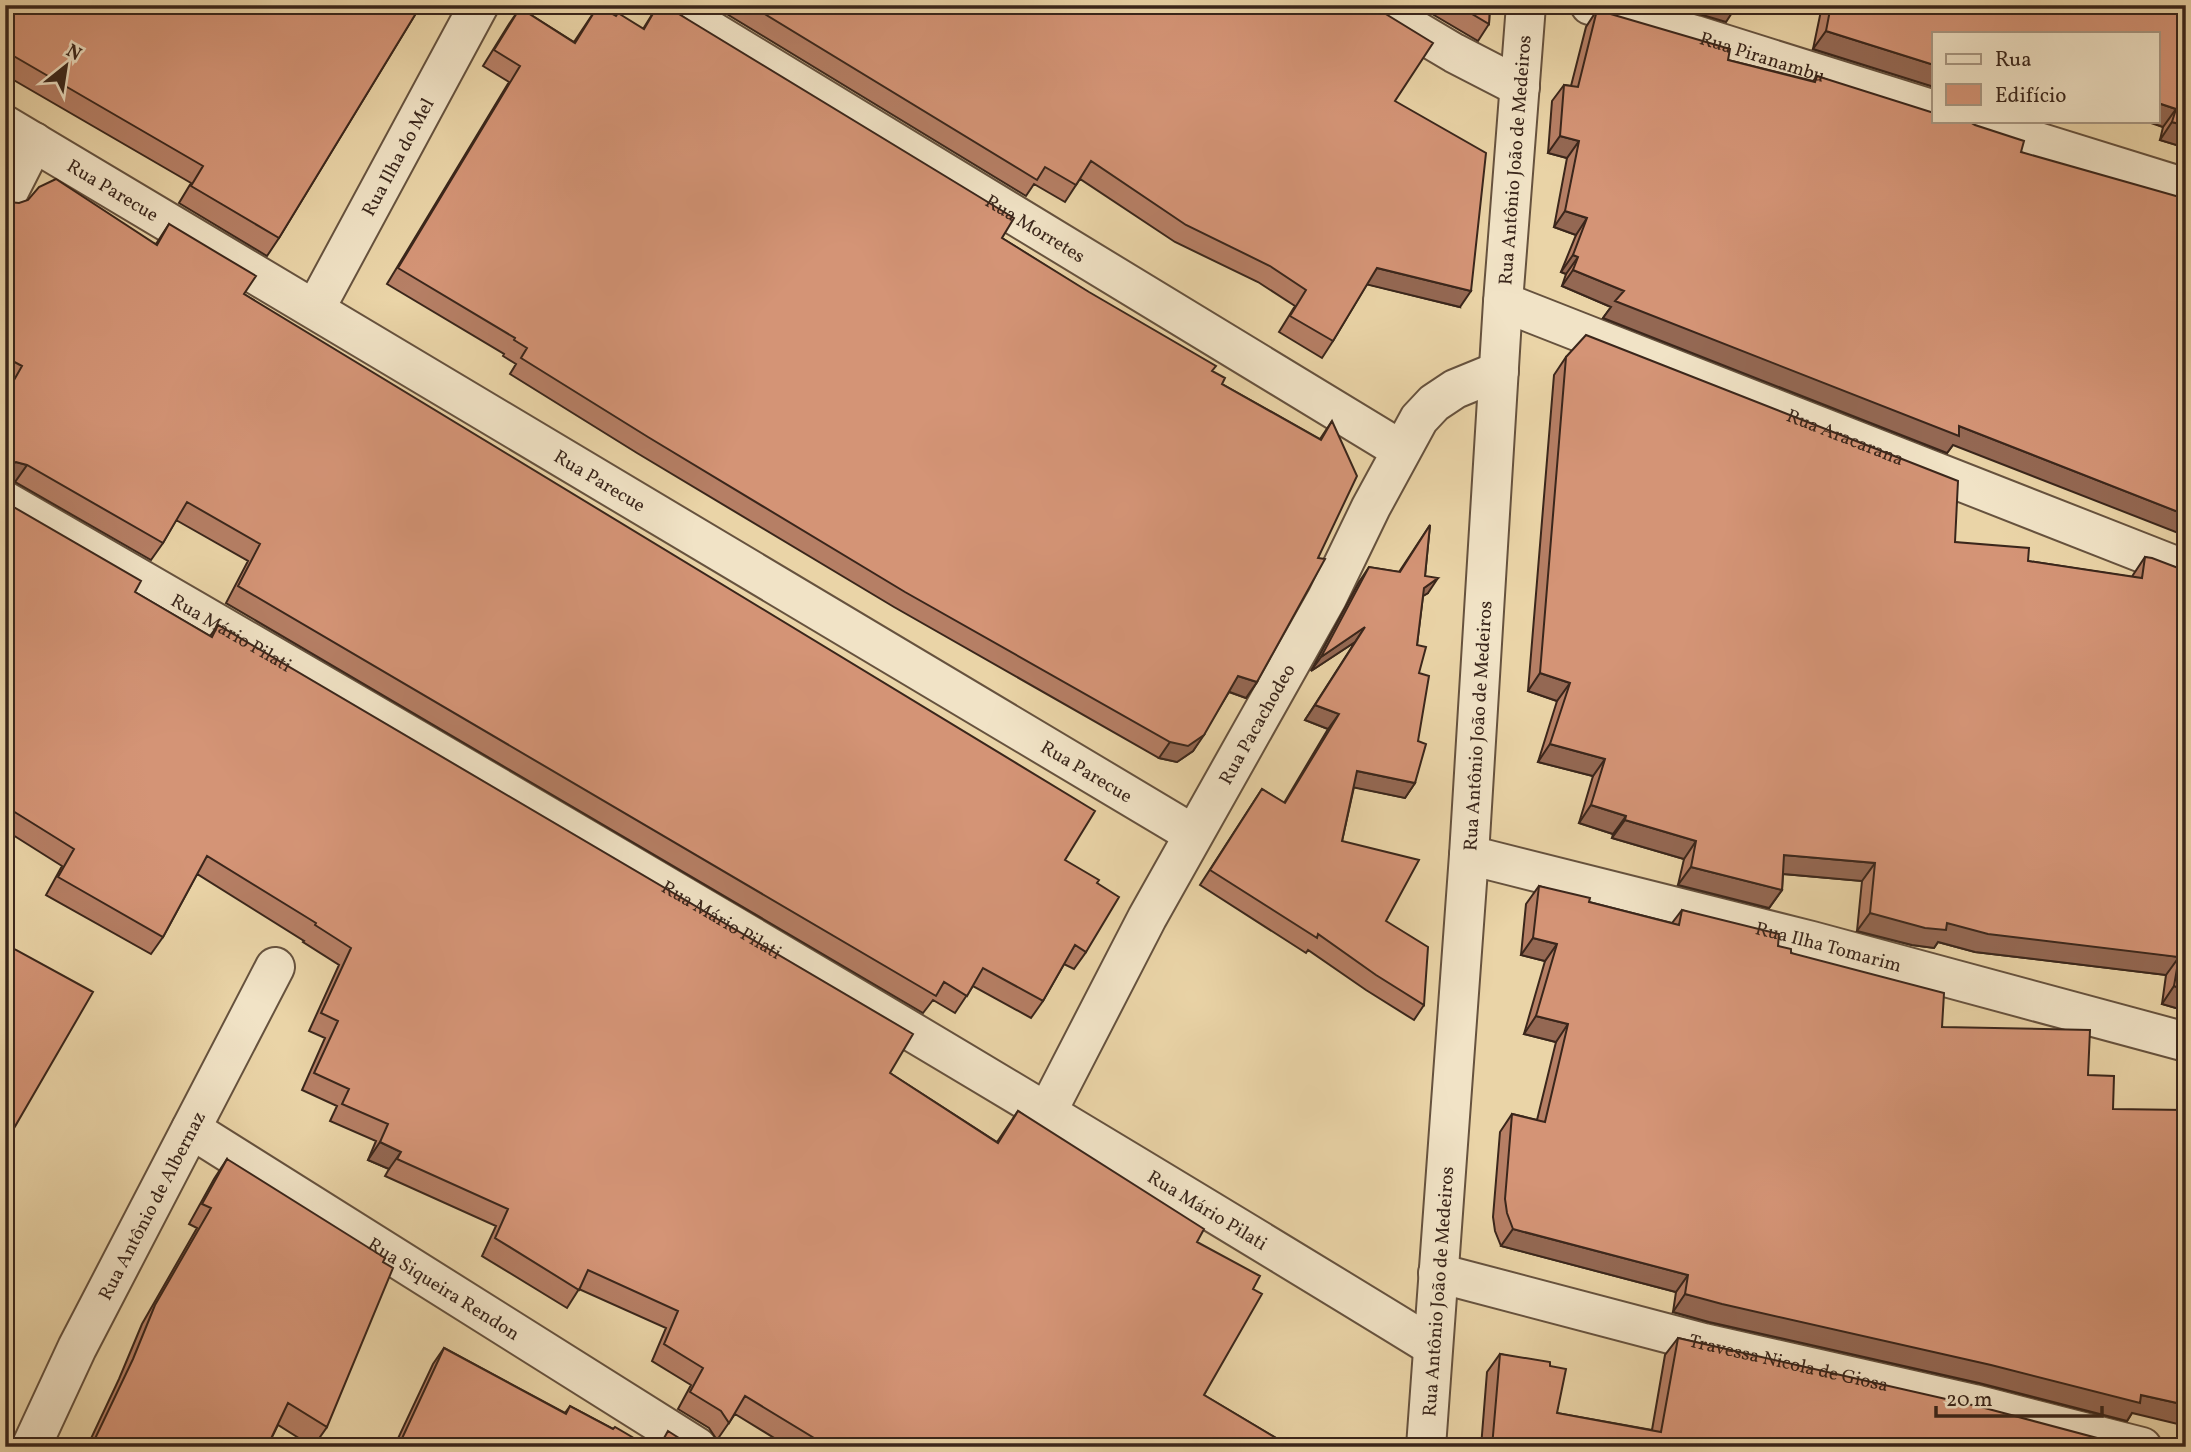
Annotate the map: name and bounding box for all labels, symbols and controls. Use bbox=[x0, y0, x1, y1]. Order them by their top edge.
street label: Rua Piranambu bbox=[1696, 26, 1828, 90]
north arrow bbox=[32, 32, 102, 102]
legend bbox=[1932, 32, 2160, 122]
street label: Rua Antônio João de Medeiros bbox=[1493, 34, 1539, 286]
text: N bbox=[61, 38, 86, 68]
text: Rua bbox=[1995, 46, 2032, 75]
text: Edifício bbox=[1995, 82, 2067, 111]
street label: Rua Ilha do Mel bbox=[356, 94, 442, 221]
street label: Rua Parecue bbox=[61, 154, 163, 229]
street label: Rua Morretes bbox=[979, 189, 1090, 270]
street label: Rua Aracarana bbox=[1782, 404, 1907, 473]
street label: Rua Parecue bbox=[548, 444, 650, 519]
street label: Rua Mário Pilati bbox=[166, 589, 296, 679]
street label: Rua Antônio João de Medeiros bbox=[1458, 600, 1500, 852]
street label: Rua Pacachodeo bbox=[1214, 660, 1302, 790]
street label: Rua Parecue bbox=[1035, 735, 1137, 810]
street label: Rua Mário Pilati bbox=[656, 875, 786, 967]
street label: Rua Ilha Tomarim bbox=[1752, 916, 1904, 980]
street label: Rua Antônio de Albernaz bbox=[93, 1107, 213, 1305]
street label: Rua Mário Pilati bbox=[1142, 1165, 1272, 1258]
street label: Rua Antônio João de Medeiros bbox=[1417, 1166, 1461, 1417]
street label: Rua Siqueira Rendon bbox=[362, 1232, 524, 1347]
street label: Travessa Nicola de Giosa bbox=[1686, 1329, 1891, 1399]
scale bar bbox=[1936, 1375, 2102, 1419]
text: 20 m bbox=[1946, 1386, 1992, 1415]

